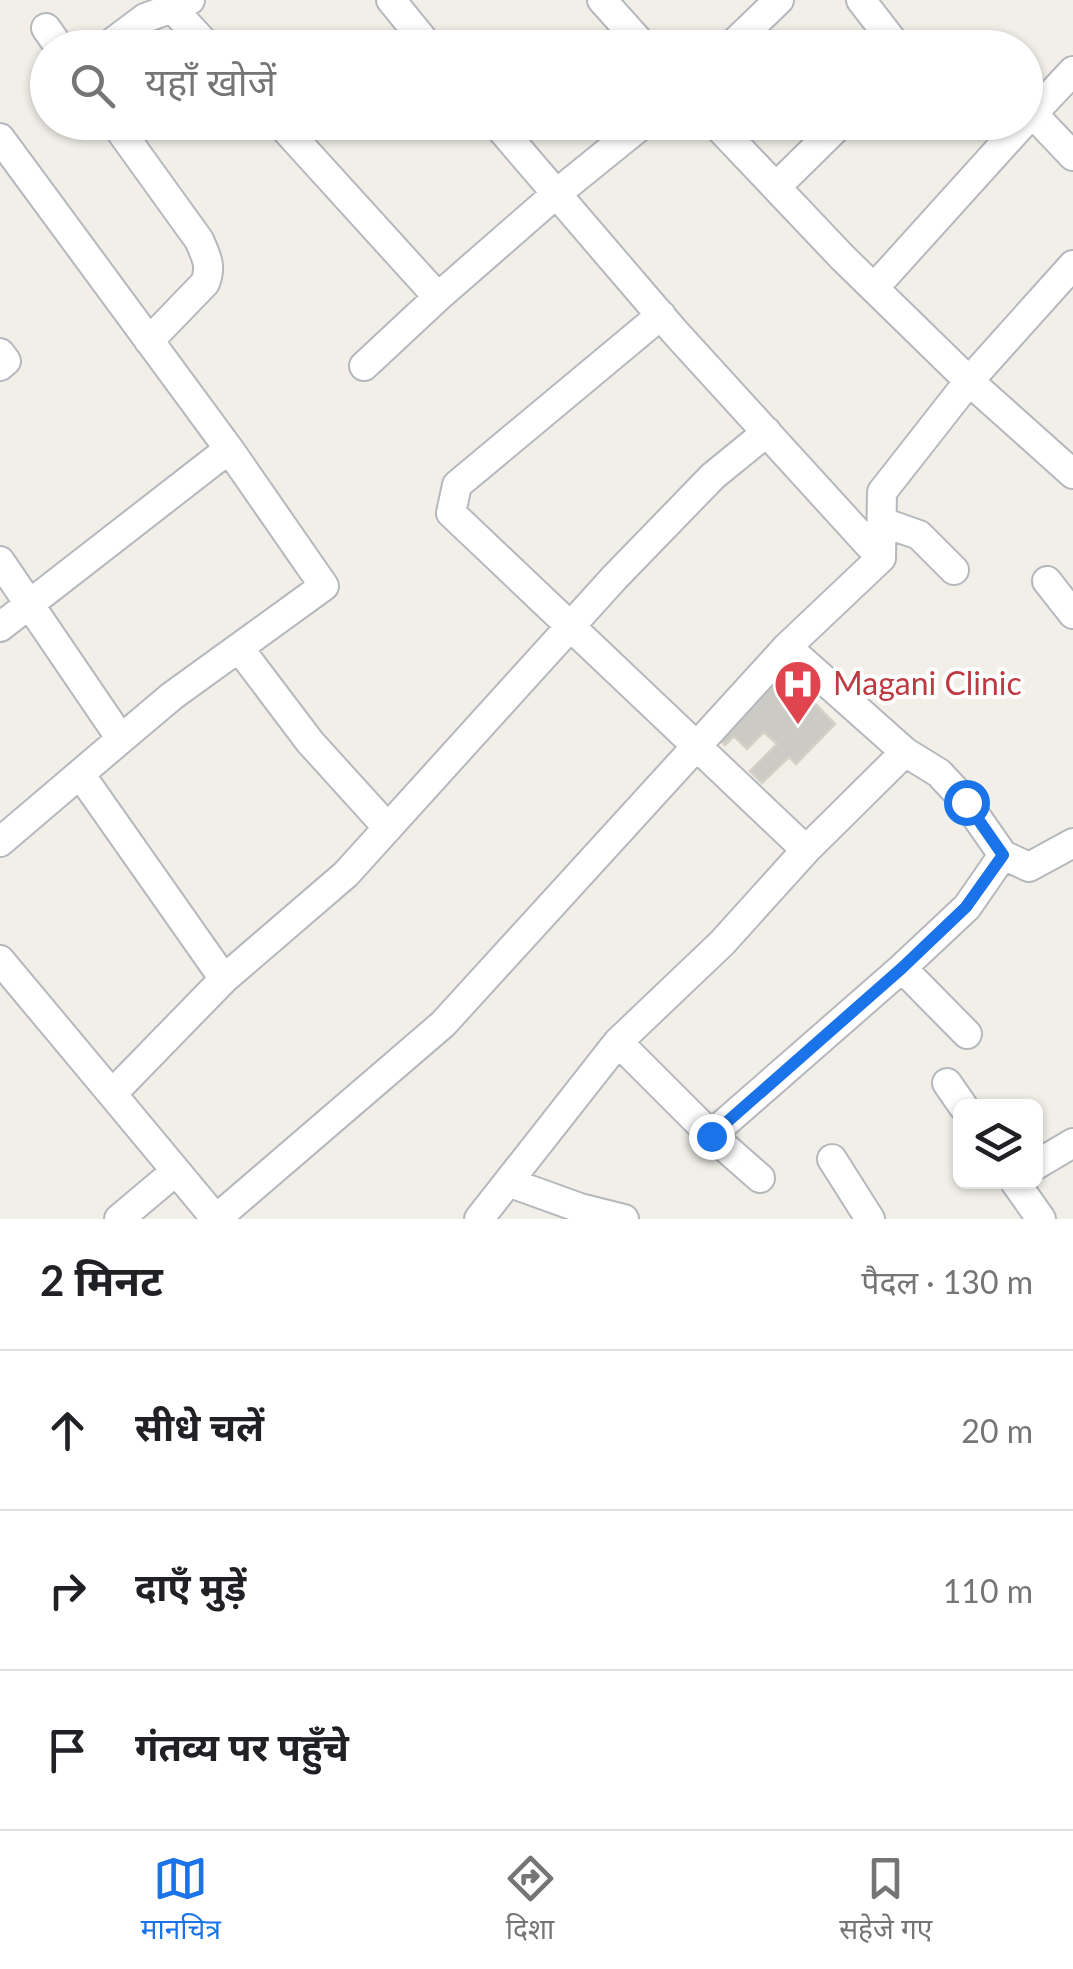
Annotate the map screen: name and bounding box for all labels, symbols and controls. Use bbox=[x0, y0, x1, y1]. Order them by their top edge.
search box bbox=[30, 30, 1043, 140]
icon: search bbox=[65, 58, 120, 113]
text: यहाँ खोजें bbox=[145, 58, 276, 104]
hospital icon: Magani Clinic bbox=[772, 658, 824, 726]
place label: Magani Clinic bbox=[833, 663, 1022, 702]
route start bbox=[944, 780, 990, 826]
map controls bbox=[953, 1099, 1043, 1189]
button: layers bbox=[953, 1099, 1043, 1189]
route end bbox=[689, 1114, 735, 1160]
text: 2 मिनट bbox=[40, 1255, 163, 1305]
text: पैदल · 130 m bbox=[861, 1262, 1033, 1301]
icon: ahead bbox=[40, 1403, 95, 1458]
text: सीधे चलें bbox=[135, 1403, 264, 1449]
text: 20 m bbox=[961, 1411, 1033, 1450]
icon: right bbox=[40, 1563, 95, 1618]
text: दाएँ मुड़ें bbox=[135, 1563, 246, 1609]
text: 110 m bbox=[943, 1571, 1033, 1610]
icon: arrive bbox=[40, 1723, 95, 1778]
text: गंतव्य पर पहुँचे bbox=[135, 1723, 349, 1769]
tab: मानचित्र bbox=[141, 1851, 221, 1950]
tab: दिशा bbox=[503, 1851, 558, 1950]
tab: सहेजे गए bbox=[839, 1851, 932, 1950]

